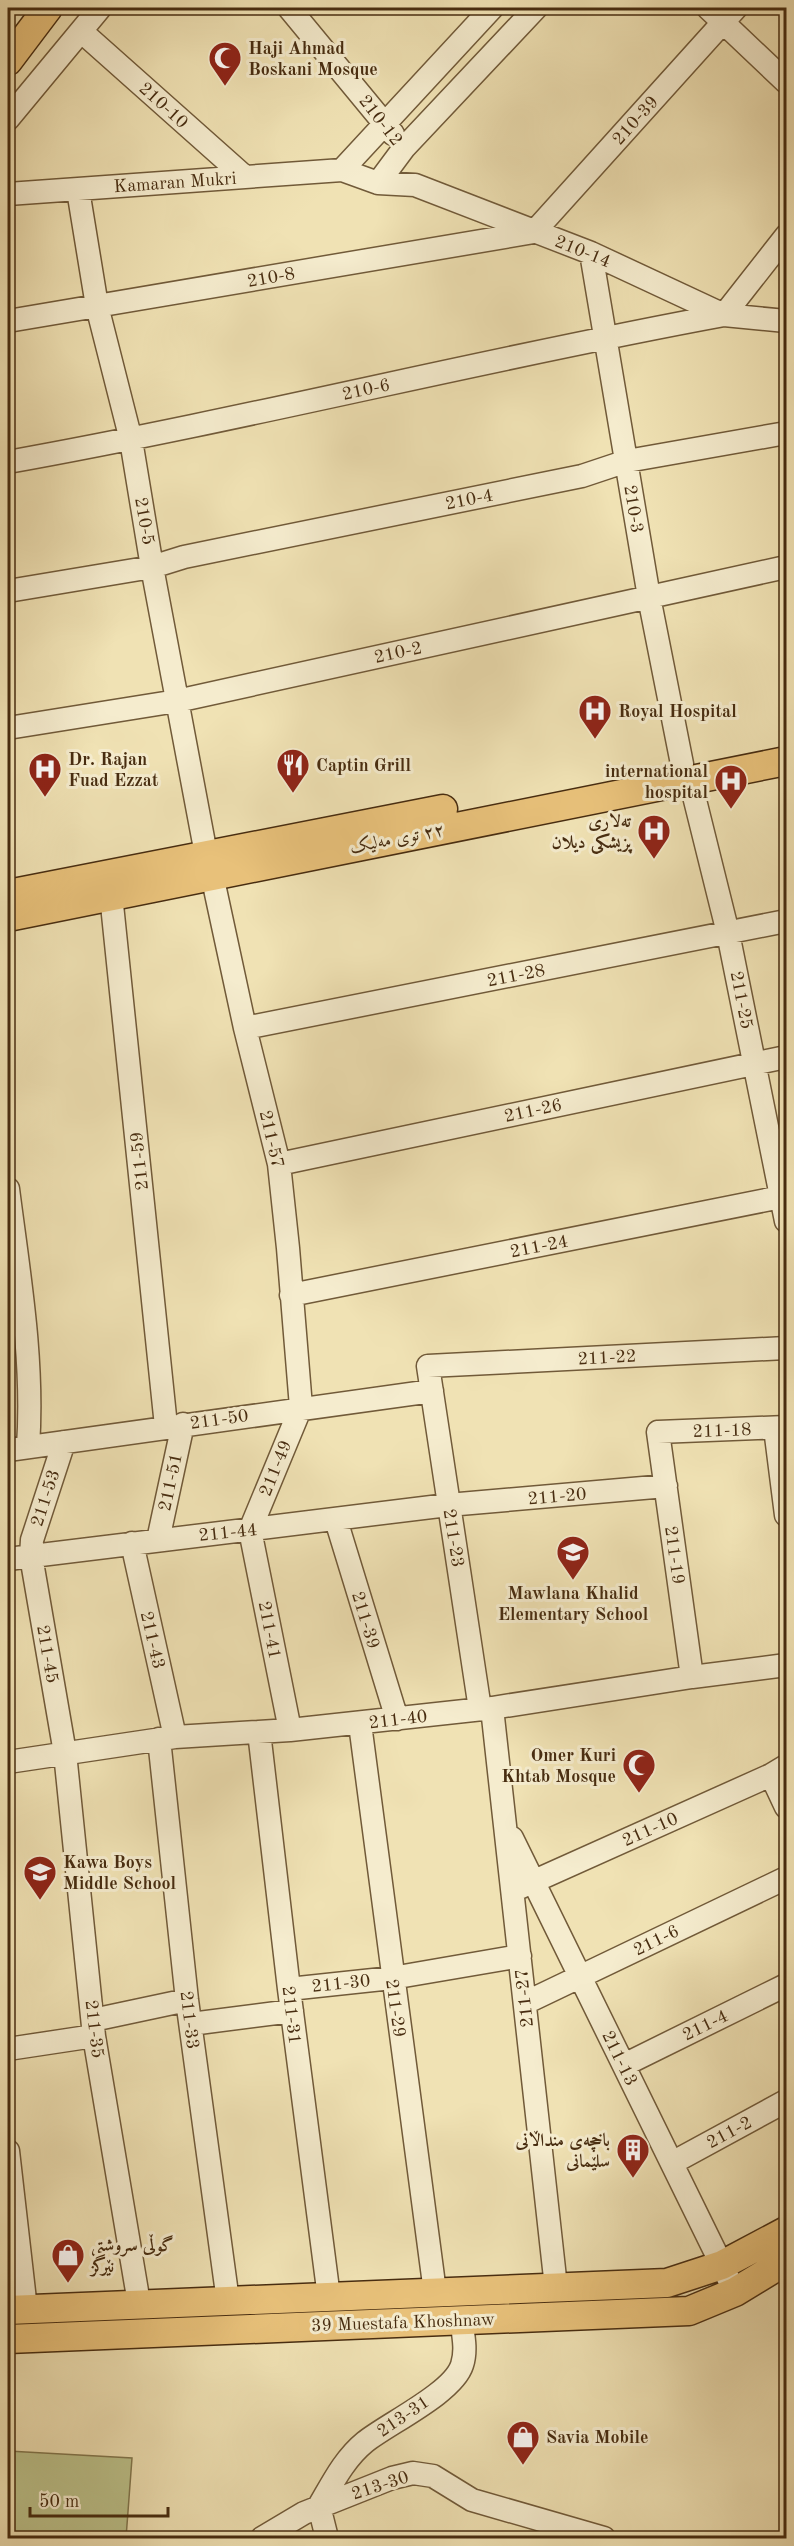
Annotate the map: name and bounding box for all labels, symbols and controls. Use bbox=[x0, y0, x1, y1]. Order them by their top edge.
mosque icon: Haji Ahmad Boskani Mosque bbox=[207, 40, 243, 87]
place label: Haji Ahmad Boskani Mosque bbox=[248, 40, 378, 79]
street label: 210-10 bbox=[135, 79, 191, 132]
street label: 210-12 bbox=[355, 92, 405, 149]
street label: 210-39 bbox=[609, 93, 662, 149]
street label: Kamaran Mukri bbox=[113, 170, 237, 196]
street label: 210-14 bbox=[552, 233, 613, 271]
street label: 210-8 bbox=[246, 265, 297, 291]
street label: 210-6 bbox=[341, 376, 392, 404]
street label: 210-3 bbox=[620, 484, 646, 534]
street label: 210-4 bbox=[444, 487, 495, 513]
street label: 210-5 bbox=[131, 496, 157, 547]
street label: 210-2 bbox=[373, 639, 424, 667]
hospital icon: Royal Hospital bbox=[577, 693, 613, 740]
place label: Royal Hospital bbox=[618, 703, 737, 721]
restaurant icon: Captin Grill bbox=[275, 747, 311, 794]
hospital icon: Dr. Rajan Fuad Ezzat bbox=[27, 751, 63, 798]
place label: Dr. Rajan Fuad Ezzat bbox=[68, 751, 159, 790]
place label: Captin Grill bbox=[316, 757, 411, 775]
place label: international hospital bbox=[605, 763, 708, 802]
hospital icon: international hospital bbox=[713, 763, 749, 810]
place label: تەلاری پزیشکی دیلان bbox=[551, 812, 633, 854]
hospital icon: تەلاری پزیشکی دیلان bbox=[636, 813, 672, 860]
street label: ٢٢ توی مەلیک bbox=[348, 820, 446, 858]
street label: 211-28 bbox=[486, 962, 547, 990]
street label: 211-25 bbox=[727, 970, 755, 1031]
street label: 211-26 bbox=[503, 1096, 564, 1126]
street label: 211-57 bbox=[256, 1109, 286, 1170]
street label: 211-59 bbox=[128, 1131, 152, 1191]
street label: 211-24 bbox=[509, 1233, 570, 1261]
street label: 211-22 bbox=[577, 1347, 637, 1369]
street label: 211-50 bbox=[189, 1407, 250, 1433]
street label: 211-18 bbox=[692, 1421, 752, 1441]
street label: 211-49 bbox=[257, 1438, 295, 1499]
street label: 211-51 bbox=[156, 1452, 186, 1513]
street label: 211-53 bbox=[28, 1468, 64, 1529]
street label: 211-20 bbox=[527, 1485, 587, 1509]
street label: 211-23 bbox=[440, 1508, 467, 1569]
street label: 211-44 bbox=[198, 1521, 258, 1545]
street label: 211-19 bbox=[661, 1525, 687, 1586]
school or university icon: Mawlana Khalid Elementary School bbox=[555, 1534, 591, 1581]
place label: Mawlana Khalid Elementary School bbox=[498, 1585, 649, 1624]
street label: 211-39 bbox=[348, 1590, 382, 1651]
street label: 211-41 bbox=[255, 1600, 283, 1661]
street label: 211-43 bbox=[137, 1610, 167, 1671]
street label: 211-45 bbox=[33, 1624, 61, 1685]
street label: 211-40 bbox=[368, 1707, 428, 1733]
place label: Omer Kuri Khtab Mosque bbox=[501, 1747, 616, 1786]
mosque icon: Omer Kuri Khtab Mosque bbox=[621, 1747, 657, 1794]
street label: 211-10 bbox=[620, 1810, 681, 1850]
school or university icon: Kawa Boys Middle School bbox=[22, 1854, 58, 1901]
place label: Kawa Boys Middle School bbox=[63, 1854, 177, 1893]
street label: 211-6 bbox=[631, 1922, 682, 1960]
street label: 211-27 bbox=[513, 1968, 537, 2028]
street label: 211-30 bbox=[311, 1972, 371, 1996]
street label: 211-29 bbox=[382, 1978, 408, 2039]
street label: 211-31 bbox=[278, 1985, 304, 2045]
street label: 211-33 bbox=[176, 1990, 202, 2050]
street label: 211-35 bbox=[81, 1999, 107, 2059]
street label: 211-4 bbox=[680, 2007, 731, 2045]
street label: 211-13 bbox=[598, 2028, 640, 2089]
street label: 211-2 bbox=[704, 2114, 755, 2152]
place label: باخچەی منداڵانی سلێمانی bbox=[515, 2130, 610, 2172]
building icon: باخچەی منداڵانی سلێمانی bbox=[615, 2132, 651, 2179]
place label: گوڵی سروشتی نێرگز bbox=[89, 2234, 174, 2277]
shop icon: گوڵی سروشتی نێرگز bbox=[50, 2237, 86, 2284]
street label: 39 Muestafa Khoshnaw bbox=[311, 2311, 495, 2335]
street label: 213-31 bbox=[374, 2393, 433, 2441]
shop icon: Savia Mobile bbox=[505, 2419, 541, 2466]
place label: Savia Mobile bbox=[546, 2429, 648, 2447]
street label: 213-30 bbox=[350, 2468, 411, 2504]
scale bar bbox=[30, 2480, 168, 2518]
text: 50 m bbox=[39, 2493, 79, 2511]

